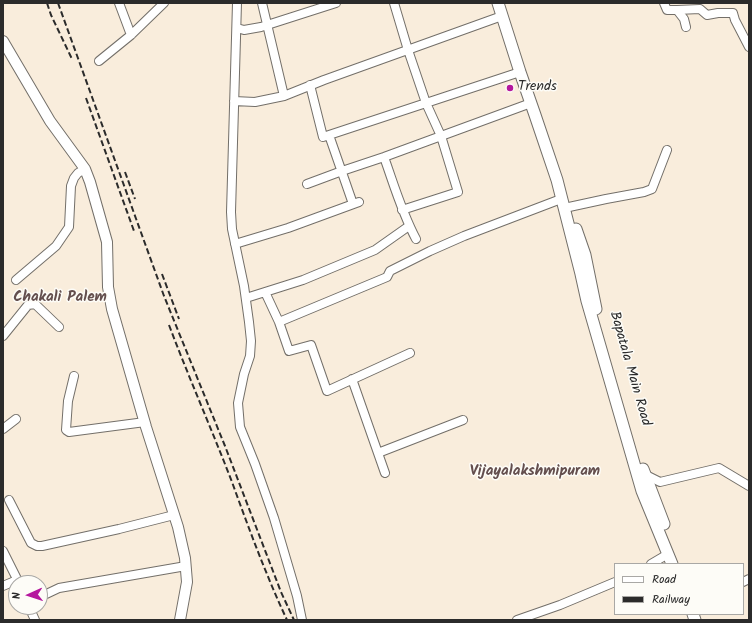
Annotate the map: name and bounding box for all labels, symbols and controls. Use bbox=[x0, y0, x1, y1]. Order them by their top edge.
place label: Trends bbox=[518, 80, 557, 96]
marker: Trends bbox=[505, 83, 515, 93]
district label: Chakali Palem bbox=[13, 289, 107, 307]
street label: Bapatala Main Road bbox=[605, 310, 653, 428]
district label: Vijayalakshmipuram bbox=[470, 463, 600, 481]
legend bbox=[614, 563, 744, 615]
text: Road bbox=[652, 570, 676, 589]
north arrow bbox=[8, 575, 48, 615]
text: Railway bbox=[652, 590, 690, 609]
text: N bbox=[8, 592, 26, 600]

